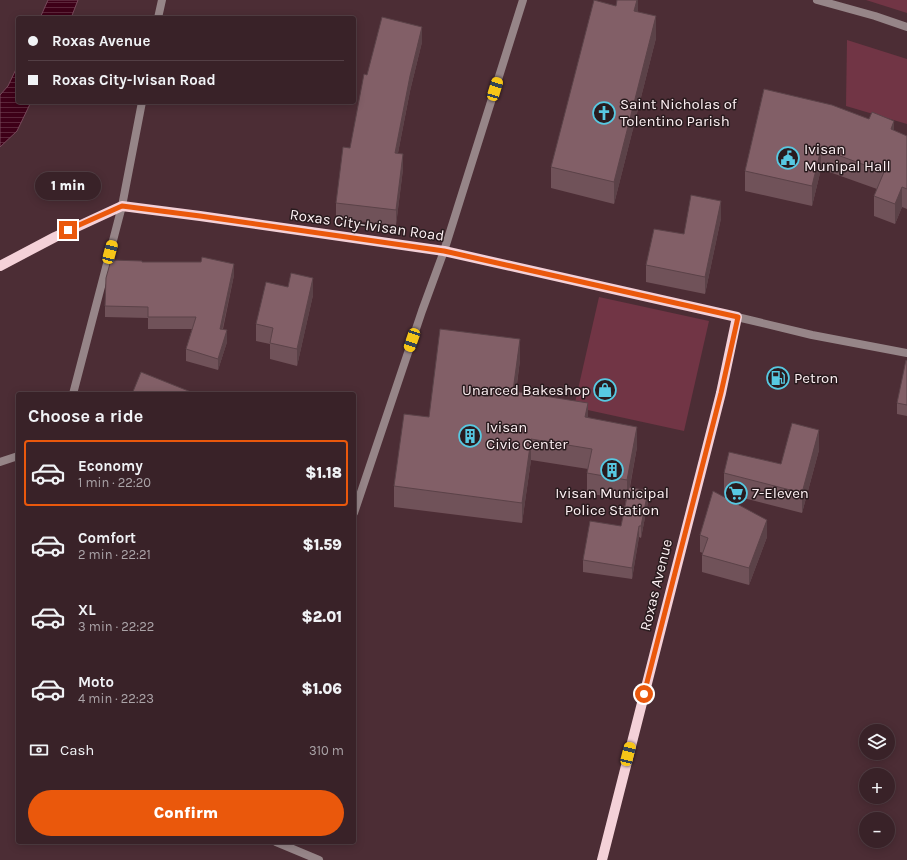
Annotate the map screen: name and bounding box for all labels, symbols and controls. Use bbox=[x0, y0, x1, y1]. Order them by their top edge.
text: Roxas Avenue bbox=[52, 32, 150, 50]
text: Roxas City-Ivisan Road bbox=[52, 71, 216, 89]
car bbox=[486, 76, 504, 102]
place label: Saint Nicholas of Tolentino Parish bbox=[620, 95, 738, 130]
church icon: Saint Nicholas of Tolentino Parish bbox=[591, 100, 617, 126]
place label: Ivisan Munipal Hall bbox=[804, 140, 891, 175]
public building icon: Ivisan Munipal Hall bbox=[775, 145, 801, 171]
callout: 1 min bbox=[35, 172, 101, 200]
text: 1 min bbox=[51, 178, 85, 193]
street label: Roxas City-Ivisan Road bbox=[289, 205, 445, 245]
route end bbox=[59, 221, 77, 239]
car bbox=[101, 239, 119, 265]
car bbox=[402, 327, 422, 353]
fuel station icon: Petron bbox=[765, 365, 791, 391]
place label: Petron bbox=[794, 369, 838, 387]
shop icon: Unarced Bakeshop bbox=[592, 377, 618, 403]
place label: Unarced Bakeshop bbox=[462, 381, 590, 399]
text: Choose a ride bbox=[28, 405, 143, 427]
place label: Ivisan Civic Center bbox=[486, 418, 568, 453]
building icon: Ivisan Civic Center bbox=[457, 423, 483, 449]
icon: car bbox=[30, 455, 66, 491]
text: Economy bbox=[78, 457, 143, 475]
building icon: Ivisan Municipal Police Station bbox=[599, 457, 625, 483]
text: $1.18 bbox=[305, 464, 342, 482]
text: 1 min · 22:20 bbox=[78, 475, 151, 490]
supermarket icon: 7-Eleven bbox=[723, 480, 749, 506]
place label: Ivisan Municipal Police Station bbox=[555, 484, 669, 519]
place label: 7-Eleven bbox=[752, 484, 809, 502]
icon: car bbox=[30, 527, 66, 563]
text: Comfort bbox=[78, 529, 136, 547]
text: $1.59 bbox=[303, 536, 342, 554]
street label: Roxas Avenue bbox=[636, 537, 676, 633]
text: 2 min · 22:21 bbox=[78, 547, 151, 562]
icon: car bbox=[30, 599, 66, 635]
text: XL bbox=[78, 601, 96, 619]
text: $2.01 bbox=[302, 608, 342, 626]
text: 3 min · 22:22 bbox=[78, 619, 154, 634]
icon: car bbox=[30, 671, 66, 707]
text: Moto bbox=[78, 673, 114, 691]
text: $1.06 bbox=[301, 680, 342, 698]
route start bbox=[635, 685, 653, 703]
text: 4 min · 22:23 bbox=[78, 691, 154, 706]
map controls bbox=[859, 724, 895, 848]
button: layers bbox=[859, 724, 895, 760]
icon: cash bbox=[28, 739, 50, 761]
text: Cash bbox=[60, 741, 94, 759]
car bbox=[619, 741, 637, 767]
text: 310 m bbox=[309, 743, 344, 758]
button: + bbox=[859, 768, 895, 804]
button: Confirm bbox=[28, 790, 344, 836]
button: − bbox=[859, 812, 895, 848]

